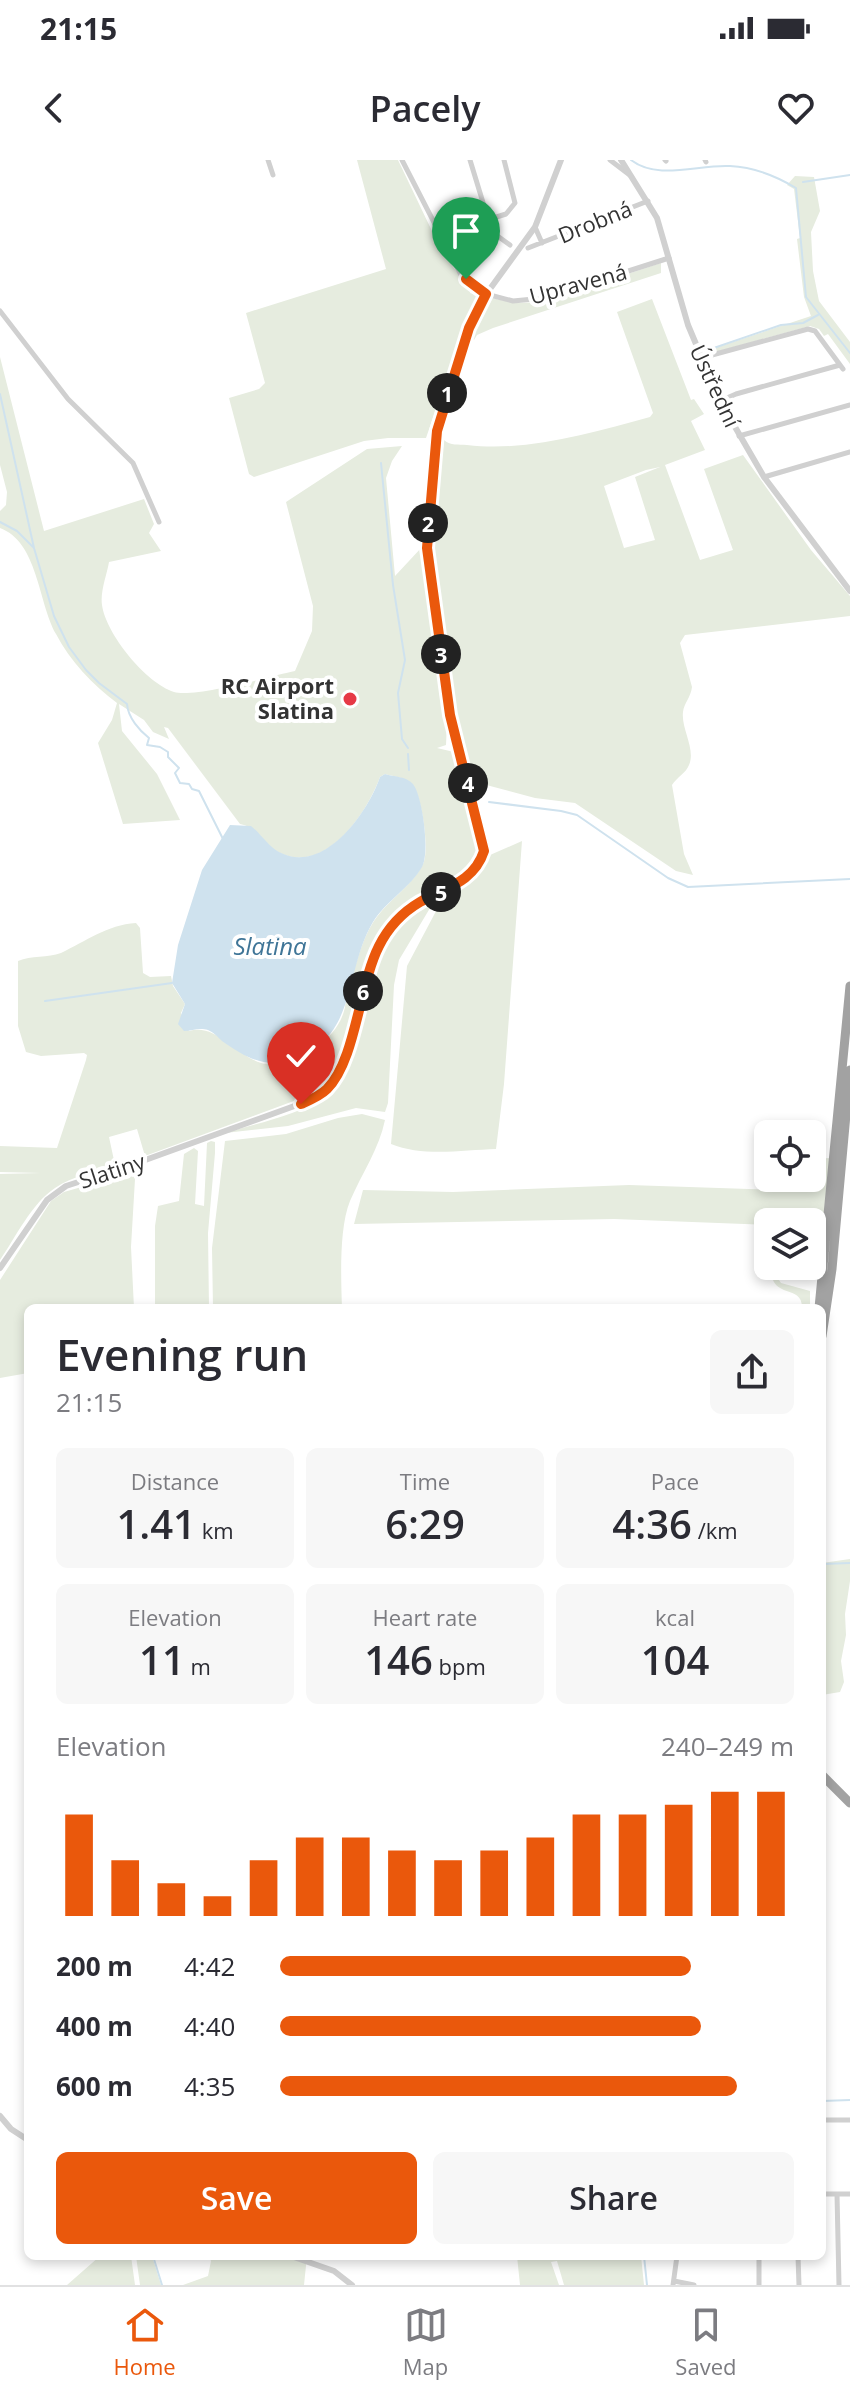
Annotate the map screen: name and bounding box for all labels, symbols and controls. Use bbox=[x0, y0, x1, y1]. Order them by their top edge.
text: 21:15 bbox=[40, 8, 117, 49]
text: Pacely bbox=[370, 84, 480, 133]
icon: back bbox=[32, 86, 76, 130]
icon: heart bbox=[774, 86, 818, 130]
street label: Drobná bbox=[553, 193, 636, 249]
pin bbox=[432, 197, 500, 279]
icon: arrive bbox=[444, 209, 488, 253]
street label: Upravená bbox=[526, 256, 630, 310]
street label: Ústřední bbox=[684, 339, 748, 432]
pin: 1 bbox=[427, 373, 467, 413]
text: 1 bbox=[441, 378, 453, 408]
pin: 2 bbox=[408, 503, 448, 543]
text: 2 bbox=[422, 508, 434, 538]
pin: 3 bbox=[421, 634, 461, 674]
text: 3 bbox=[435, 639, 447, 669]
place label: RC Airport Slatina bbox=[221, 670, 334, 725]
marker: RC Airport Slatina bbox=[341, 690, 359, 708]
pin: 4 bbox=[448, 763, 488, 803]
text: 4 bbox=[462, 768, 474, 798]
pin: 5 bbox=[421, 872, 461, 912]
text: 5 bbox=[435, 877, 447, 907]
water label: Slatina bbox=[233, 929, 307, 962]
pin: 6 bbox=[343, 971, 383, 1011]
text: 6 bbox=[357, 976, 369, 1006]
pin bbox=[267, 1022, 335, 1104]
icon: check bbox=[279, 1034, 323, 1078]
map controls bbox=[754, 1120, 826, 1280]
button: locate bbox=[754, 1120, 826, 1192]
street label: Slatiny bbox=[75, 1145, 149, 1195]
button: layers bbox=[754, 1208, 826, 1280]
text: Evening run bbox=[56, 1324, 308, 1384]
button: share bbox=[710, 1330, 794, 1414]
text: 21:15 bbox=[56, 1384, 122, 1420]
text: Distance bbox=[131, 1466, 219, 1496]
text: Time bbox=[400, 1466, 450, 1496]
text: Pace bbox=[651, 1466, 699, 1496]
text: 1.41 bbox=[116, 1496, 196, 1551]
text: 6:29 bbox=[385, 1496, 465, 1551]
text: 4:36 bbox=[612, 1496, 692, 1551]
text: km bbox=[196, 1515, 234, 1545]
text: /km bbox=[692, 1515, 738, 1545]
text: Elevation bbox=[128, 1602, 222, 1632]
text: Heart rate bbox=[373, 1602, 477, 1632]
text: kcal bbox=[655, 1602, 695, 1632]
text: 11 bbox=[139, 1632, 185, 1687]
text: 146 bbox=[364, 1632, 433, 1687]
text: 104 bbox=[641, 1632, 709, 1687]
text: m bbox=[185, 1651, 211, 1681]
text: bpm bbox=[433, 1651, 486, 1681]
text: Elevation bbox=[56, 1728, 166, 1764]
text: 240–249 m bbox=[661, 1728, 794, 1764]
text: 200 m bbox=[56, 1948, 133, 1984]
text: 4:42 bbox=[184, 1948, 235, 1984]
text: 400 m bbox=[56, 2008, 133, 2044]
text: 4:40 bbox=[184, 2008, 235, 2044]
text: 600 m bbox=[56, 2068, 133, 2104]
text: 4:35 bbox=[184, 2068, 235, 2104]
button: Save bbox=[56, 2152, 417, 2244]
button: Share bbox=[433, 2152, 794, 2244]
tab: Home bbox=[114, 2303, 176, 2381]
tab: Map bbox=[403, 2303, 448, 2381]
tab: Saved bbox=[675, 2303, 736, 2381]

